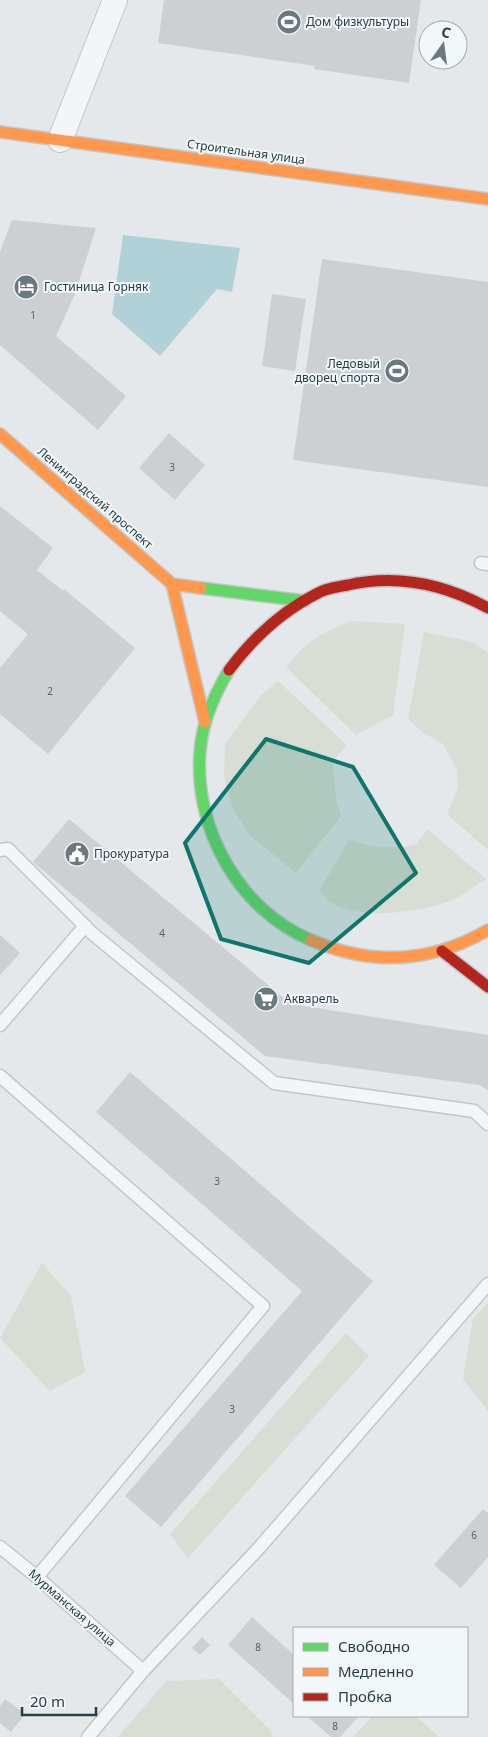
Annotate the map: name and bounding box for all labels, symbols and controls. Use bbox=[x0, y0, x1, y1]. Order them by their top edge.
sports icon: Дом физкультуры bbox=[276, 9, 302, 35]
place label: Дом физкультуры bbox=[306, 13, 409, 30]
north arrow bbox=[418, 20, 468, 70]
text: С bbox=[440, 22, 453, 42]
street label: Строительная улица bbox=[186, 135, 306, 168]
hotel icon: Гостиница Горняк bbox=[13, 274, 39, 300]
place label: Гостиница Горняк bbox=[44, 278, 149, 295]
house number: 1 bbox=[30, 308, 36, 322]
place label: Ледовый дворец спорта bbox=[295, 355, 380, 386]
sports icon: Ледовый дворец спорта bbox=[384, 358, 410, 384]
street label: Ленинградский проспект bbox=[34, 443, 157, 553]
house number: 3 bbox=[169, 460, 175, 474]
house number: 2 bbox=[47, 684, 53, 698]
public building icon: Прокуратура bbox=[64, 841, 90, 867]
place label: Прокуратура bbox=[94, 845, 169, 862]
house number: 4 bbox=[159, 926, 165, 940]
supermarket icon: Акварель bbox=[253, 986, 279, 1012]
place label: Акварель bbox=[284, 990, 339, 1007]
house number: 3 bbox=[214, 1174, 220, 1188]
house number: 3 bbox=[229, 1402, 235, 1416]
house number: 6 bbox=[471, 1528, 477, 1542]
street label: Мурманская улица bbox=[25, 1565, 120, 1650]
legend bbox=[293, 1627, 468, 1717]
text: Свободно bbox=[338, 1636, 410, 1656]
house number: 8 bbox=[255, 1640, 261, 1654]
text: Медленно bbox=[338, 1661, 414, 1681]
scale bar bbox=[22, 1684, 96, 1716]
text: Пробка bbox=[338, 1686, 392, 1706]
text: 20 m bbox=[30, 1691, 65, 1711]
house number: 8 bbox=[332, 1719, 338, 1733]

